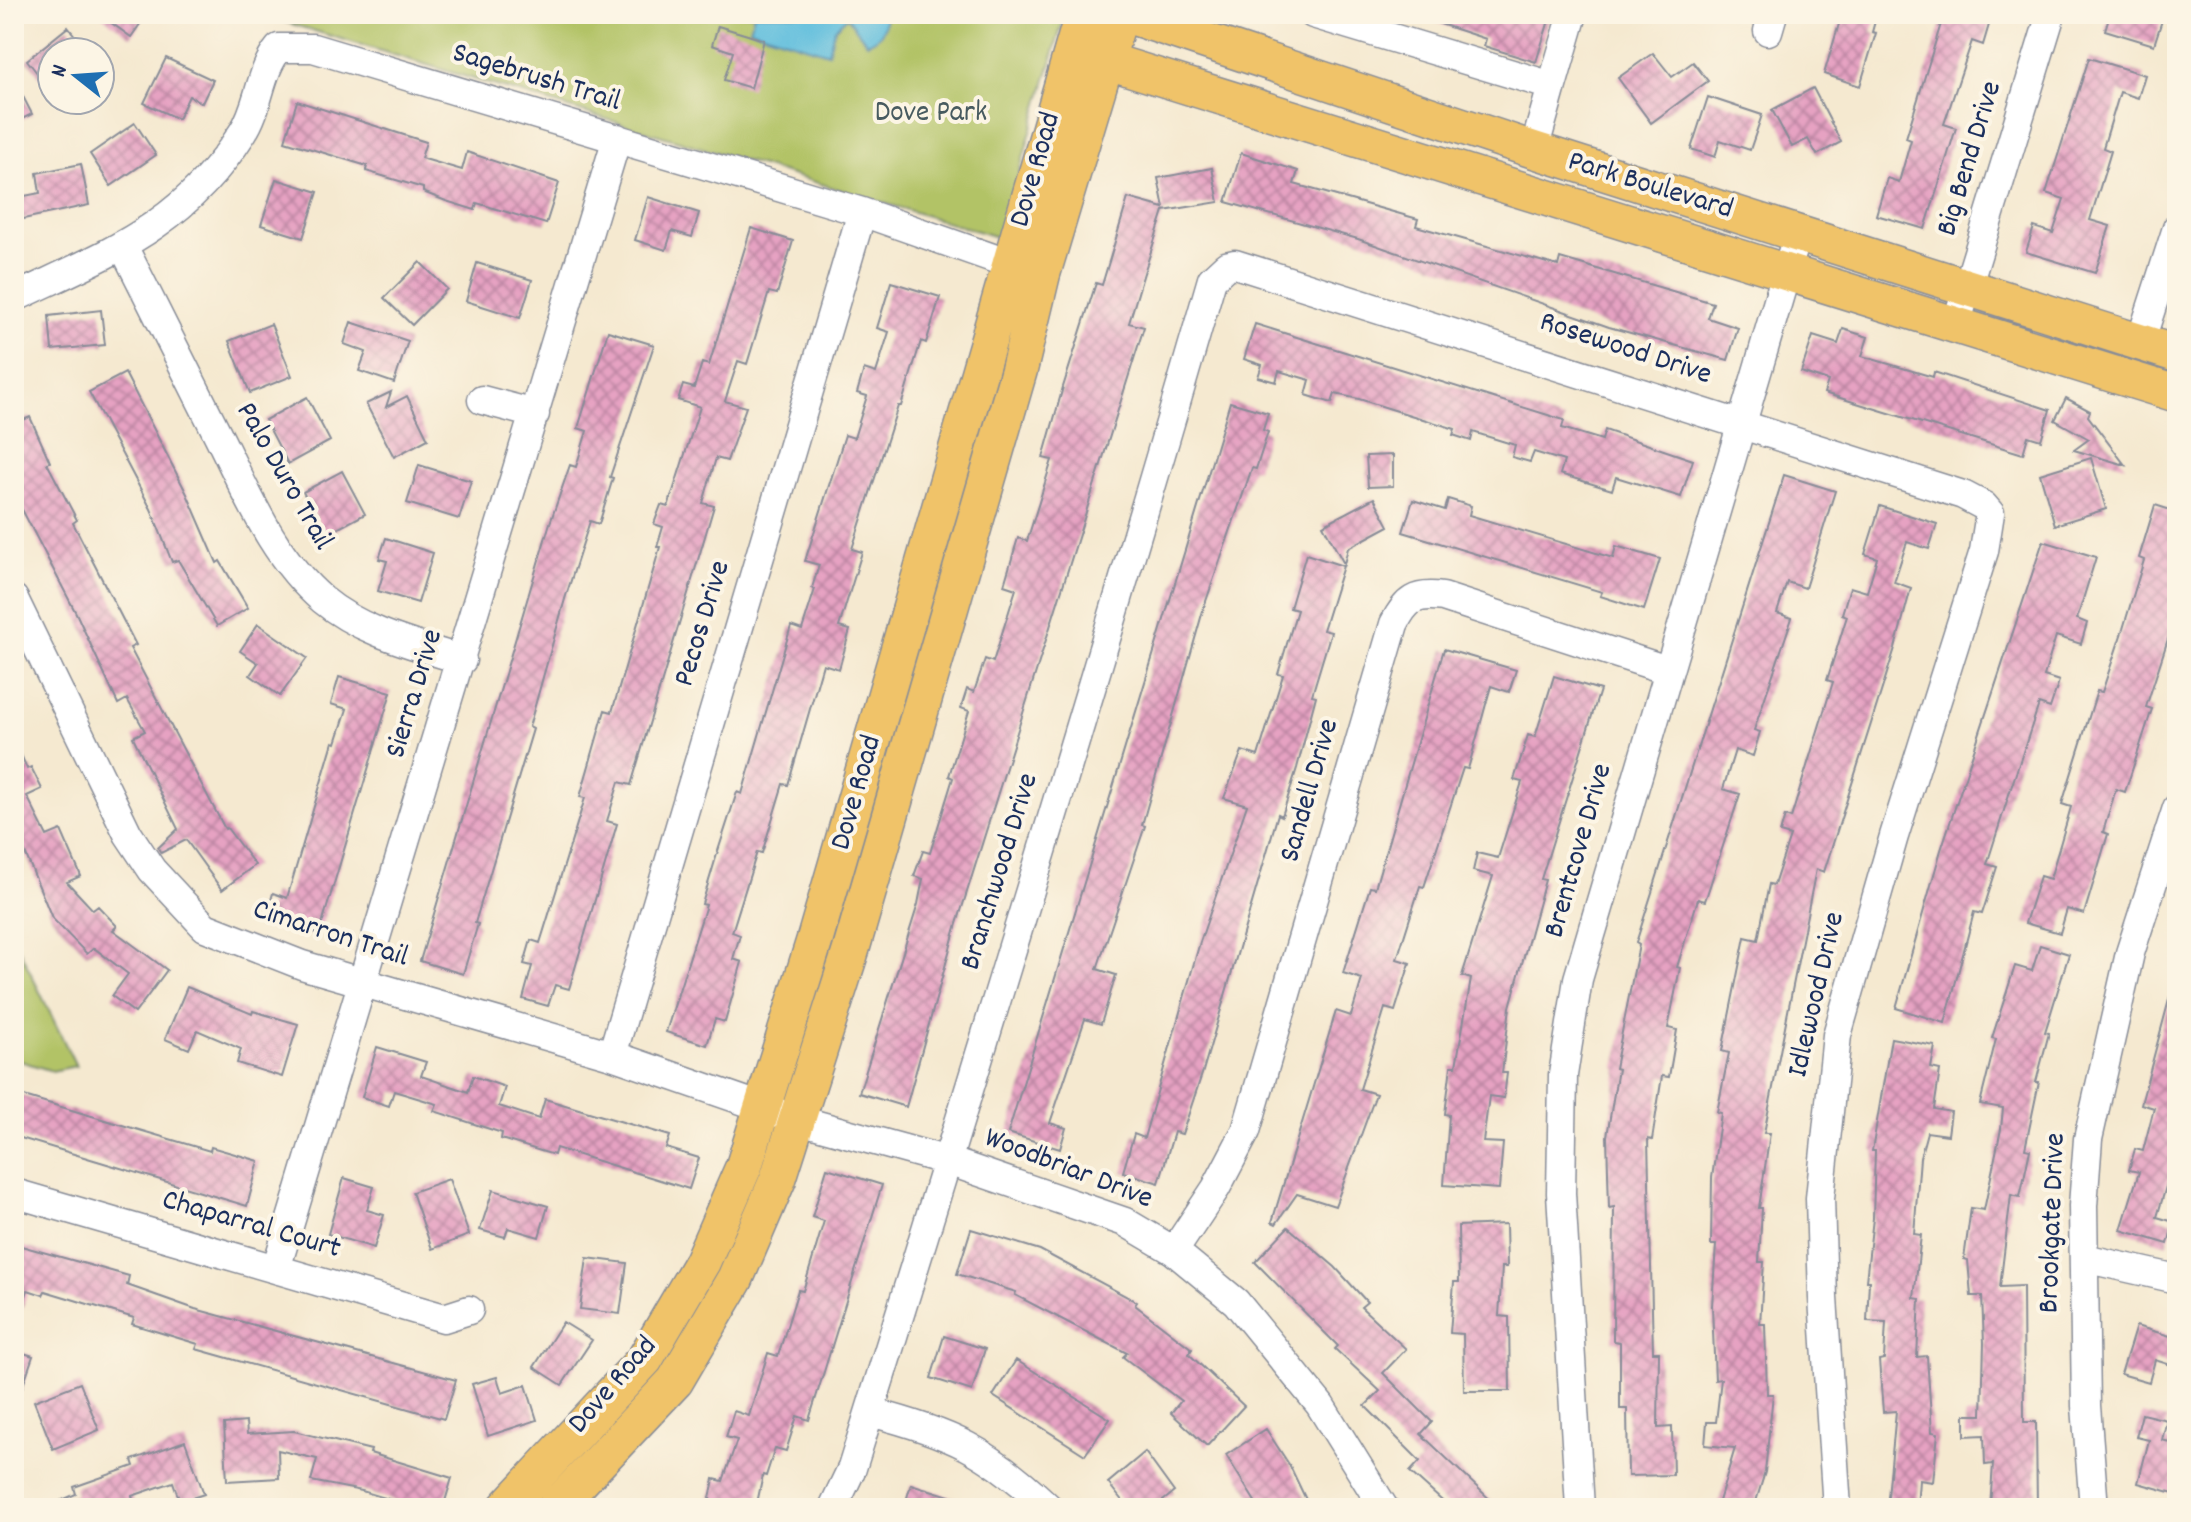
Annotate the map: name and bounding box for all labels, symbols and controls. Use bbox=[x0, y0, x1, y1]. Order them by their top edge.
street label: Sagebrush Trail bbox=[447, 33, 625, 125]
north arrow bbox=[36, 36, 116, 116]
text: N bbox=[44, 61, 77, 81]
street label: Big Bend Drive bbox=[1927, 76, 2015, 242]
park label: Dove Park bbox=[875, 93, 987, 136]
street label: Dove Road bbox=[1000, 108, 1074, 232]
street label: Park Boulevard bbox=[1562, 141, 1738, 233]
street label: Rosewood Drive bbox=[1533, 302, 1717, 398]
street label: Palo Duro Trail bbox=[223, 395, 343, 559]
street label: Pecos Drive bbox=[665, 556, 743, 692]
street label: Sierra Drive bbox=[376, 624, 456, 764]
street label: Sandell Drive bbox=[1270, 714, 1352, 868]
street label: Dove Road bbox=[821, 731, 895, 855]
street label: Brentcove Drive bbox=[1535, 759, 1625, 943]
street label: Branchwood Drive bbox=[951, 768, 1051, 976]
street label: Cimarron Trail bbox=[247, 890, 413, 980]
street label: Idlewood Drive bbox=[1778, 908, 1858, 1082]
street label: Woodbriar Drive bbox=[977, 1118, 1159, 1222]
street label: Brookgate Drive bbox=[2029, 1132, 2079, 1314]
street label: Chaparral Court bbox=[157, 1180, 345, 1272]
street label: Dove Road bbox=[559, 1328, 669, 1444]

